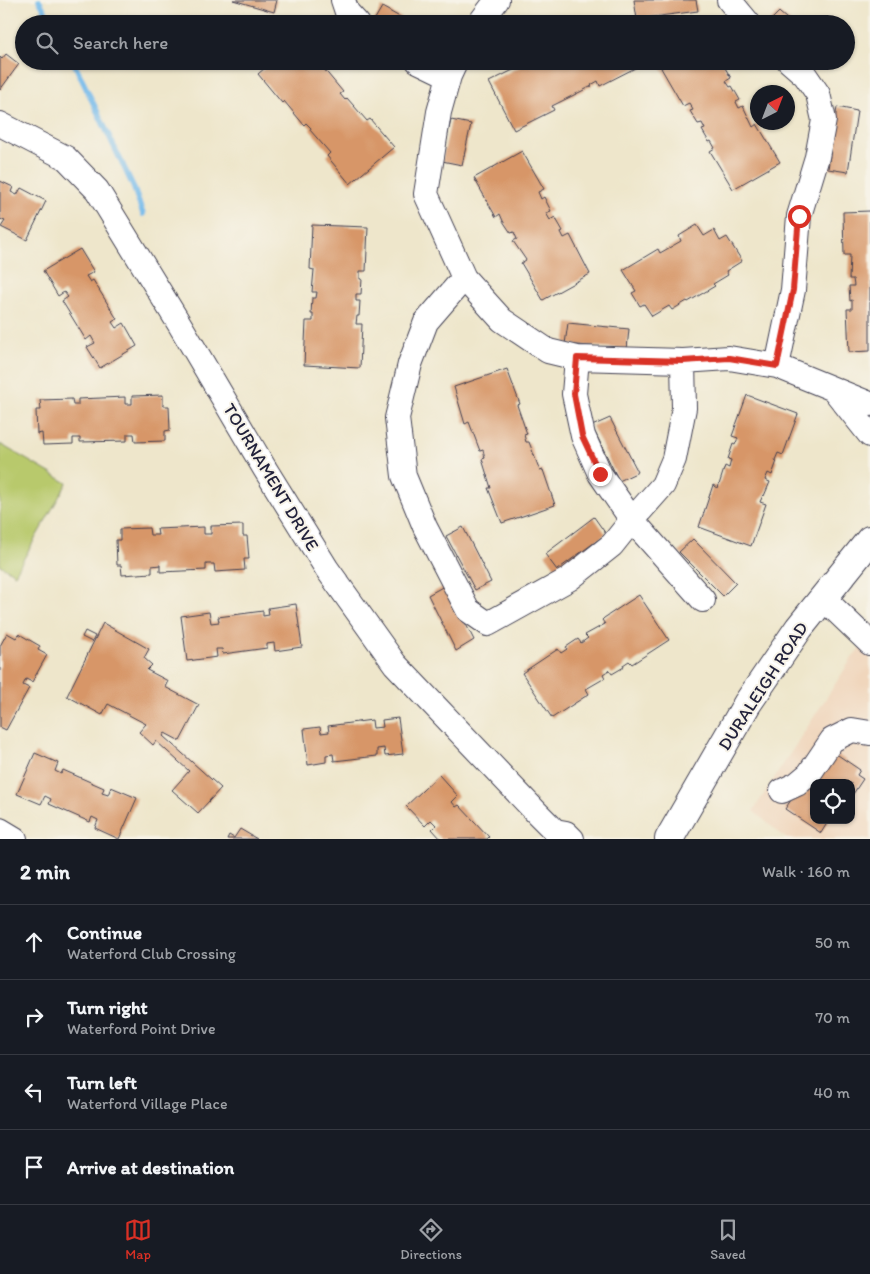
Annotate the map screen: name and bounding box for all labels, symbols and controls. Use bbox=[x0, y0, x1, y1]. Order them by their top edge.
search box bbox=[15, 15, 855, 70]
icon: search bbox=[33, 29, 61, 57]
text: Search here bbox=[73, 31, 168, 54]
north arrow bbox=[750, 85, 795, 130]
route start bbox=[788, 205, 811, 228]
street label: TOURNAMENT DRIVE bbox=[218, 399, 324, 555]
route end bbox=[589, 463, 612, 486]
street label: DURALEIGH ROAD bbox=[713, 618, 813, 754]
map controls bbox=[810, 779, 855, 824]
button: locate bbox=[810, 779, 855, 824]
text: 2 min bbox=[20, 859, 70, 884]
text: Walk · 160 m bbox=[762, 862, 850, 881]
text: Continue bbox=[67, 921, 142, 944]
icon: ahead bbox=[20, 928, 48, 956]
text: 50 m bbox=[815, 933, 850, 952]
text: Waterford Club Crossing bbox=[67, 944, 236, 963]
text: Turn right bbox=[67, 996, 148, 1019]
icon: right bbox=[20, 1003, 48, 1031]
text: 70 m bbox=[815, 1008, 850, 1027]
text: Waterford Point Drive bbox=[67, 1019, 216, 1038]
text: Turn left bbox=[67, 1071, 137, 1094]
icon: left bbox=[20, 1078, 48, 1106]
text: 40 m bbox=[813, 1083, 850, 1102]
text: Waterford Village Place bbox=[67, 1094, 228, 1113]
icon: arrive bbox=[20, 1153, 48, 1181]
text: Arrive at destination bbox=[67, 1156, 234, 1179]
tab: Map bbox=[124, 1216, 152, 1263]
tab: Directions bbox=[400, 1216, 462, 1263]
tab: Saved bbox=[710, 1216, 746, 1263]

